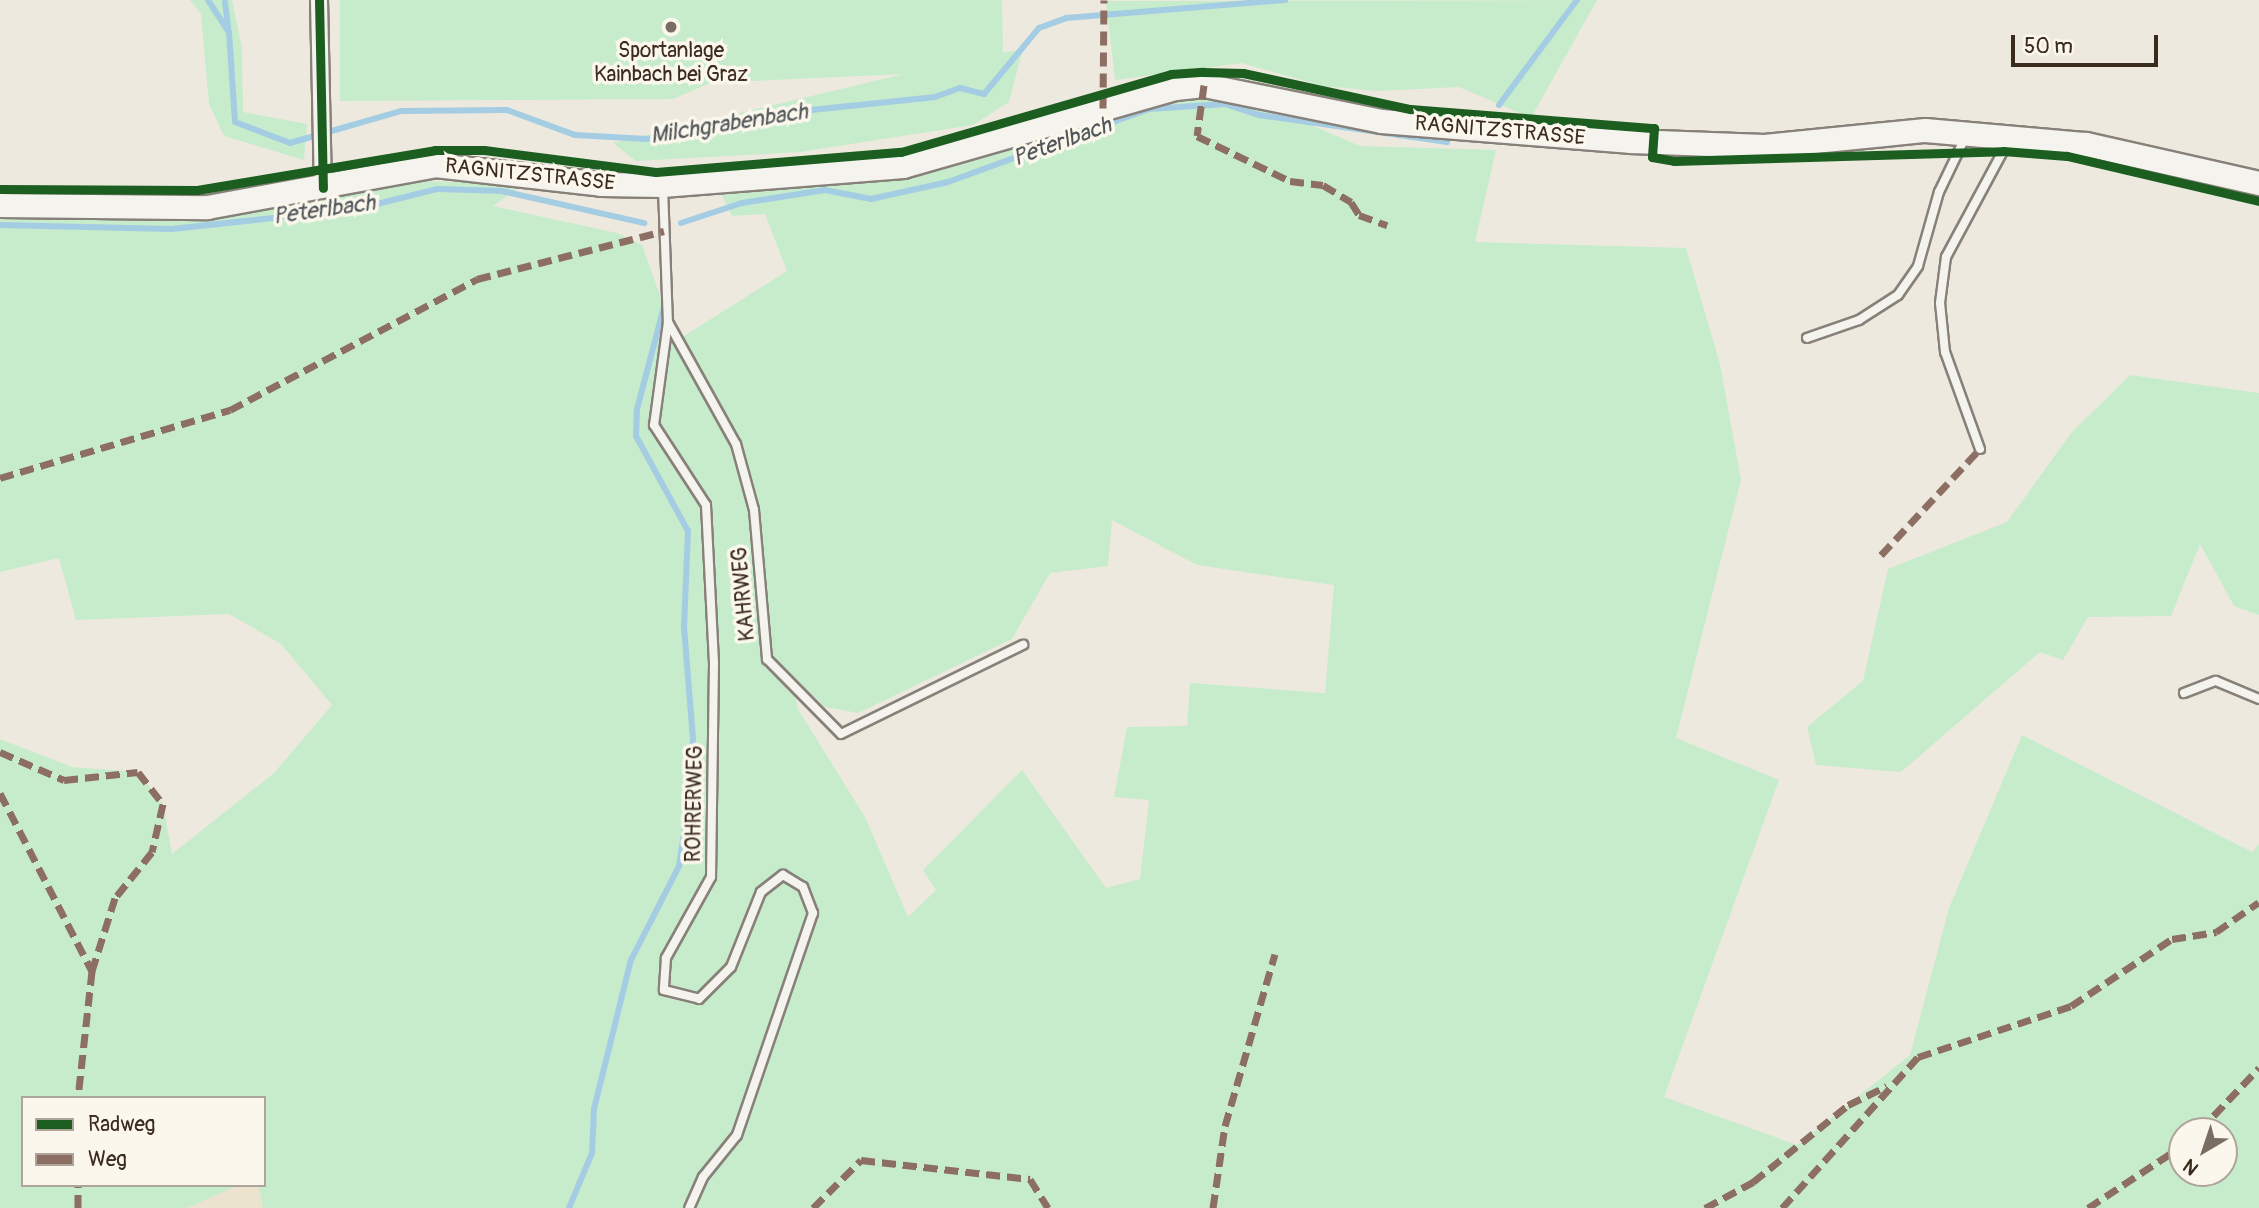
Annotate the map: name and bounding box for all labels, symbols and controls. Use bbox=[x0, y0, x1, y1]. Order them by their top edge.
marker: Sportanlage Kainbach bei Graz bbox=[663, 19, 679, 35]
scale bar bbox=[2014, 21, 2161, 65]
text: 50 m bbox=[2024, 33, 2073, 60]
place label: Sportanlage Kainbach bei Graz bbox=[594, 38, 748, 88]
water label: Milchgrabenbach bbox=[648, 98, 810, 150]
water label: Peterlbach bbox=[1009, 111, 1115, 173]
street label: RAGNITZSTRASSE bbox=[1414, 111, 1586, 151]
street label: RAGNITZSTRASSE bbox=[444, 154, 616, 196]
water label: Peterlbach bbox=[271, 189, 377, 231]
street label: KAHRWEG bbox=[727, 546, 761, 642]
street label: ROHRERWEG bbox=[681, 745, 709, 863]
legend bbox=[21, 1096, 266, 1187]
text: Radweg bbox=[88, 1111, 155, 1138]
north arrow bbox=[2168, 1117, 2238, 1187]
text: Weg bbox=[88, 1146, 127, 1173]
text: N bbox=[2179, 1153, 2204, 1180]

